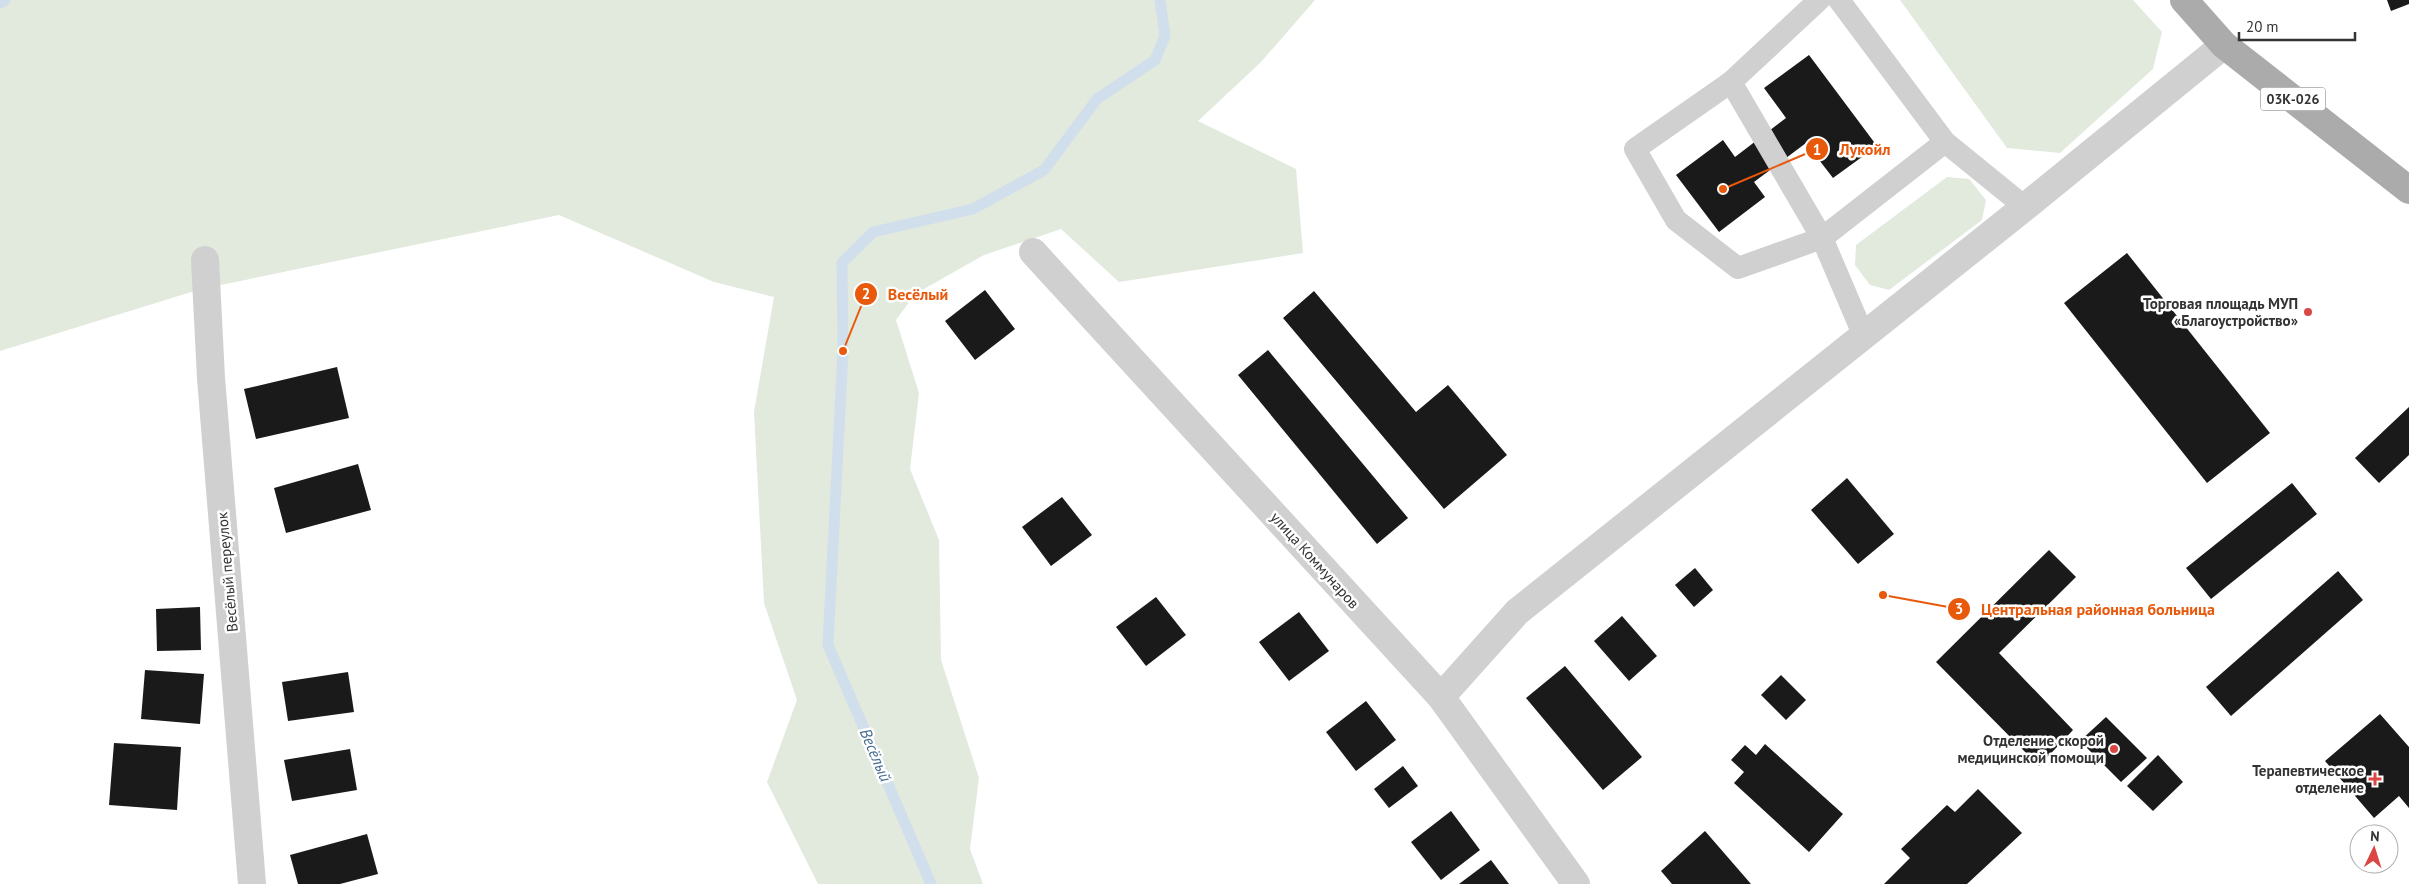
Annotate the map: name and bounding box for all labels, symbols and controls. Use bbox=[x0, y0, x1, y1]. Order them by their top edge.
scale bar bbox=[2239, 10, 2355, 42]
text: 20 m bbox=[2246, 17, 2279, 36]
road number: 03К-026 bbox=[2260, 88, 2326, 110]
callout: Лукойл bbox=[1804, 134, 1900, 165]
text: Лукойл bbox=[1839, 139, 1890, 159]
text: 1 bbox=[1813, 140, 1821, 159]
callout: Весёлый bbox=[853, 279, 958, 310]
text: 2 bbox=[862, 284, 870, 303]
text: Весёлый bbox=[888, 284, 948, 304]
place label: Торговая площадь МУП «Благоустройство» bbox=[2143, 294, 2298, 330]
marker: Торговая площадь МУП «Благоустройство» bbox=[2302, 306, 2314, 318]
street label: улица Коммунаров bbox=[1266, 508, 1364, 612]
street label: Весёлый переулок bbox=[212, 510, 242, 633]
callout: Центральная районная больница bbox=[1946, 594, 2225, 625]
text: 3 bbox=[1955, 599, 1963, 618]
text: Центральная районная больница bbox=[1981, 599, 2215, 619]
water label: Весёлый bbox=[856, 725, 896, 785]
place label: Отделение скорой медицинской помощи bbox=[1958, 731, 2104, 767]
marker: Отделение скорой медицинской помощи bbox=[2108, 743, 2120, 755]
place label: Терапевтическое отделение bbox=[2252, 761, 2364, 797]
marker: Терапевтическое отделение bbox=[2368, 772, 2382, 786]
north arrow bbox=[2349, 824, 2399, 874]
text: N bbox=[2370, 827, 2380, 845]

